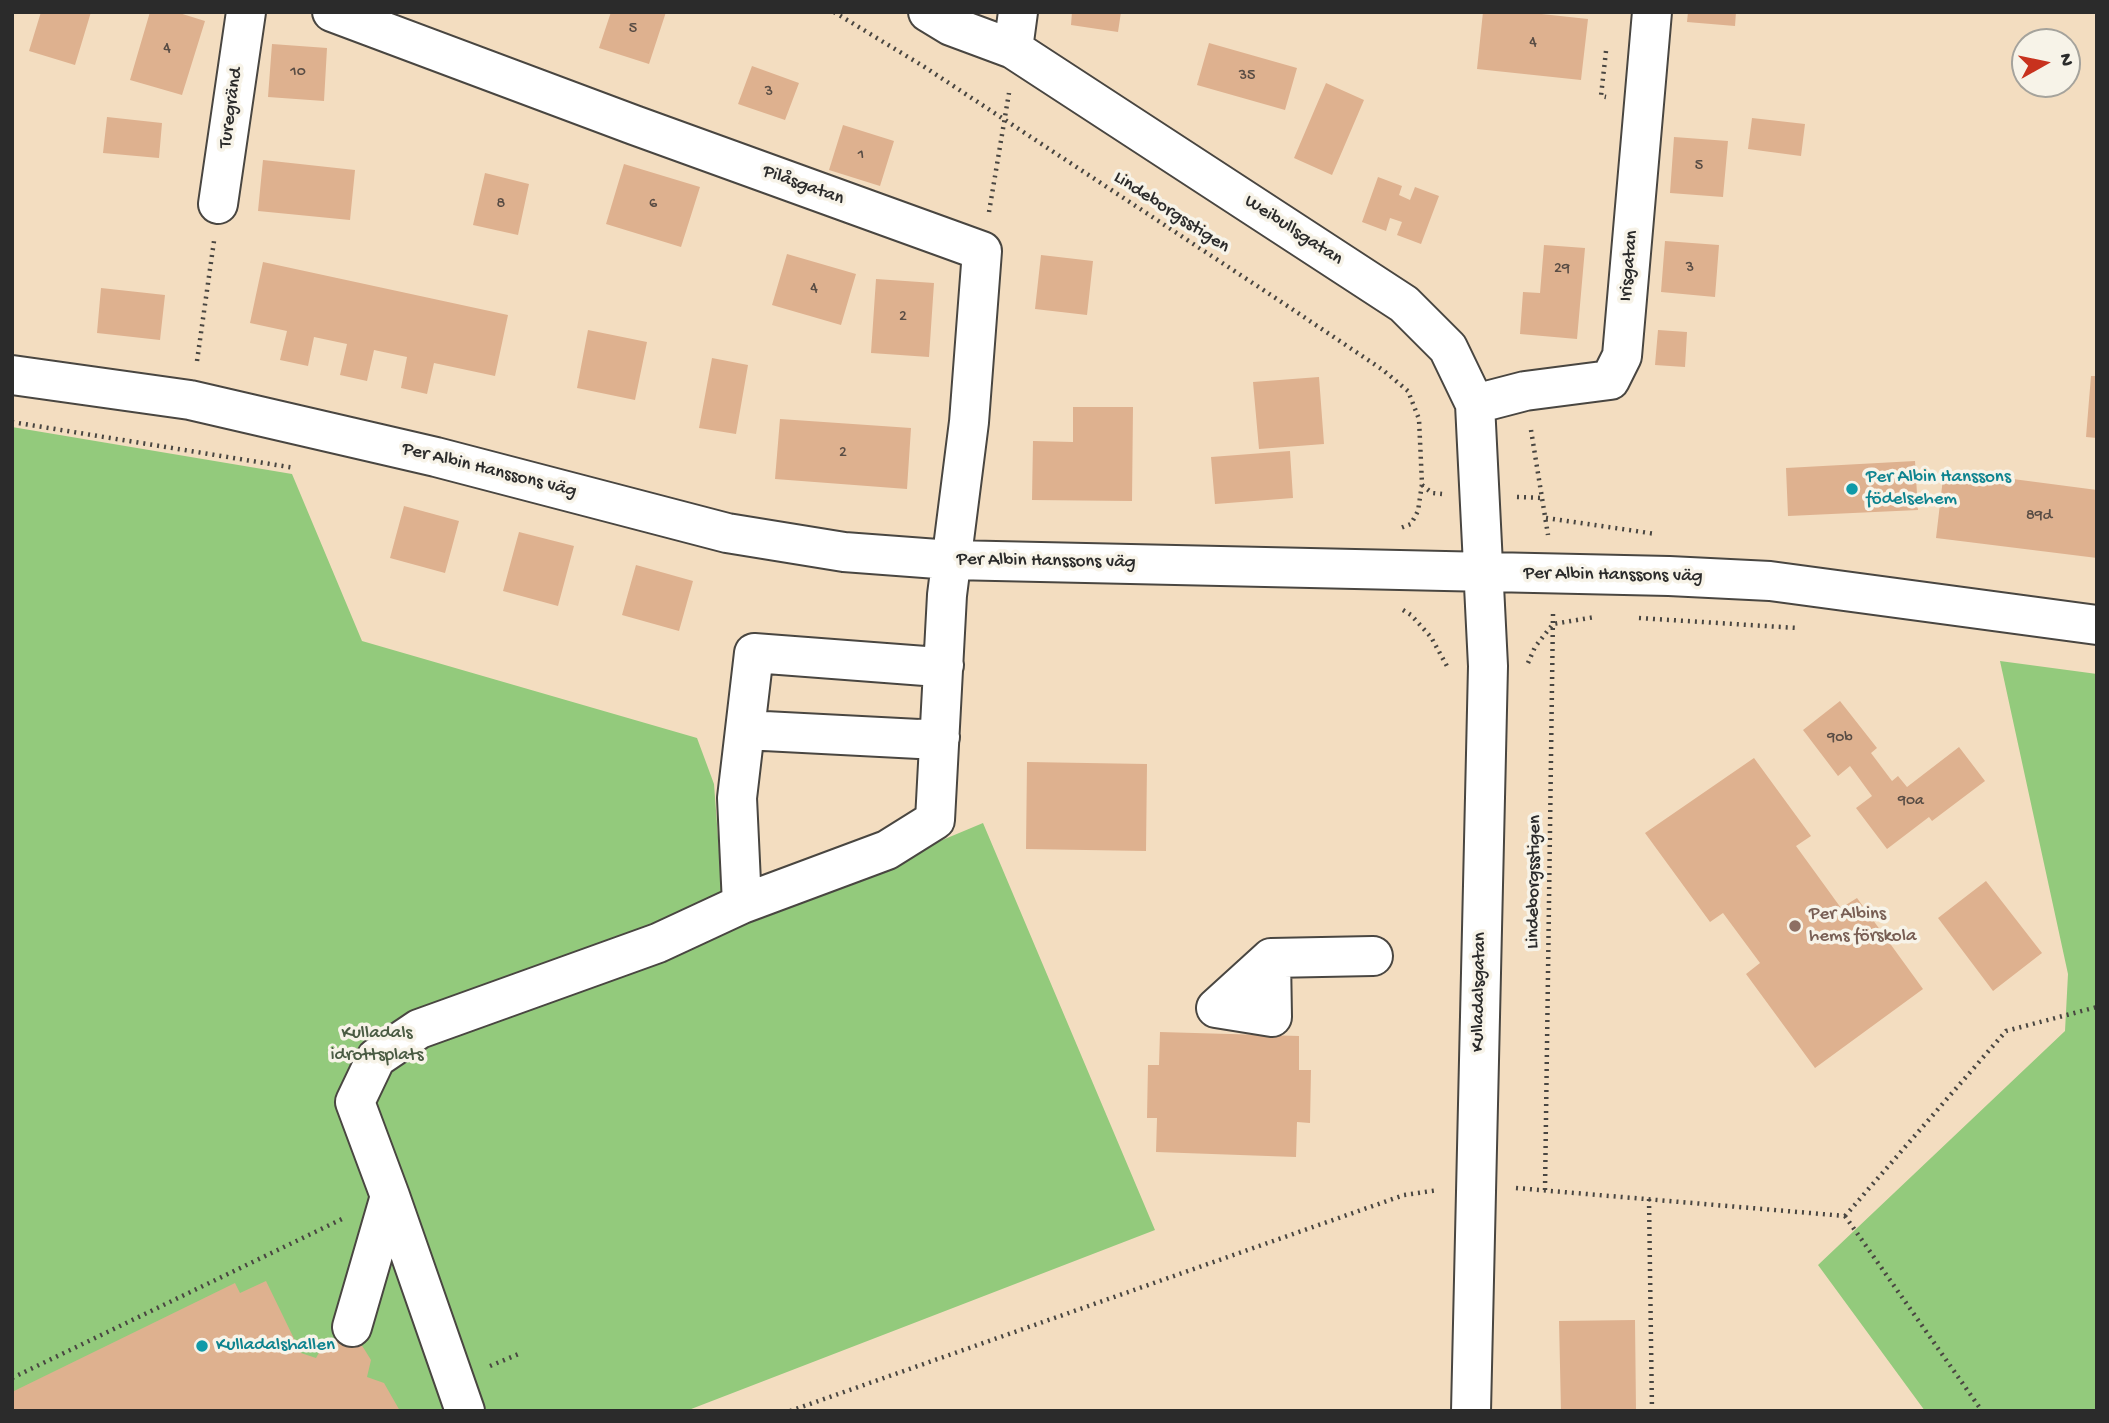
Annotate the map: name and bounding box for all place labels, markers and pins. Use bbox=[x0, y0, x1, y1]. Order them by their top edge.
place label: Per Albin Hanssons födelsehem bbox=[1866, 467, 2011, 511]
marker: Per Albin Hanssons födelsehem bbox=[1844, 481, 1860, 497]
place label: Per Albins hems förskola bbox=[1809, 904, 1916, 948]
marker: Per Albins hems förskola bbox=[1787, 918, 1803, 934]
place label: Kulladalshallen bbox=[216, 1335, 335, 1357]
marker: Kulladalshallen bbox=[194, 1338, 210, 1354]

